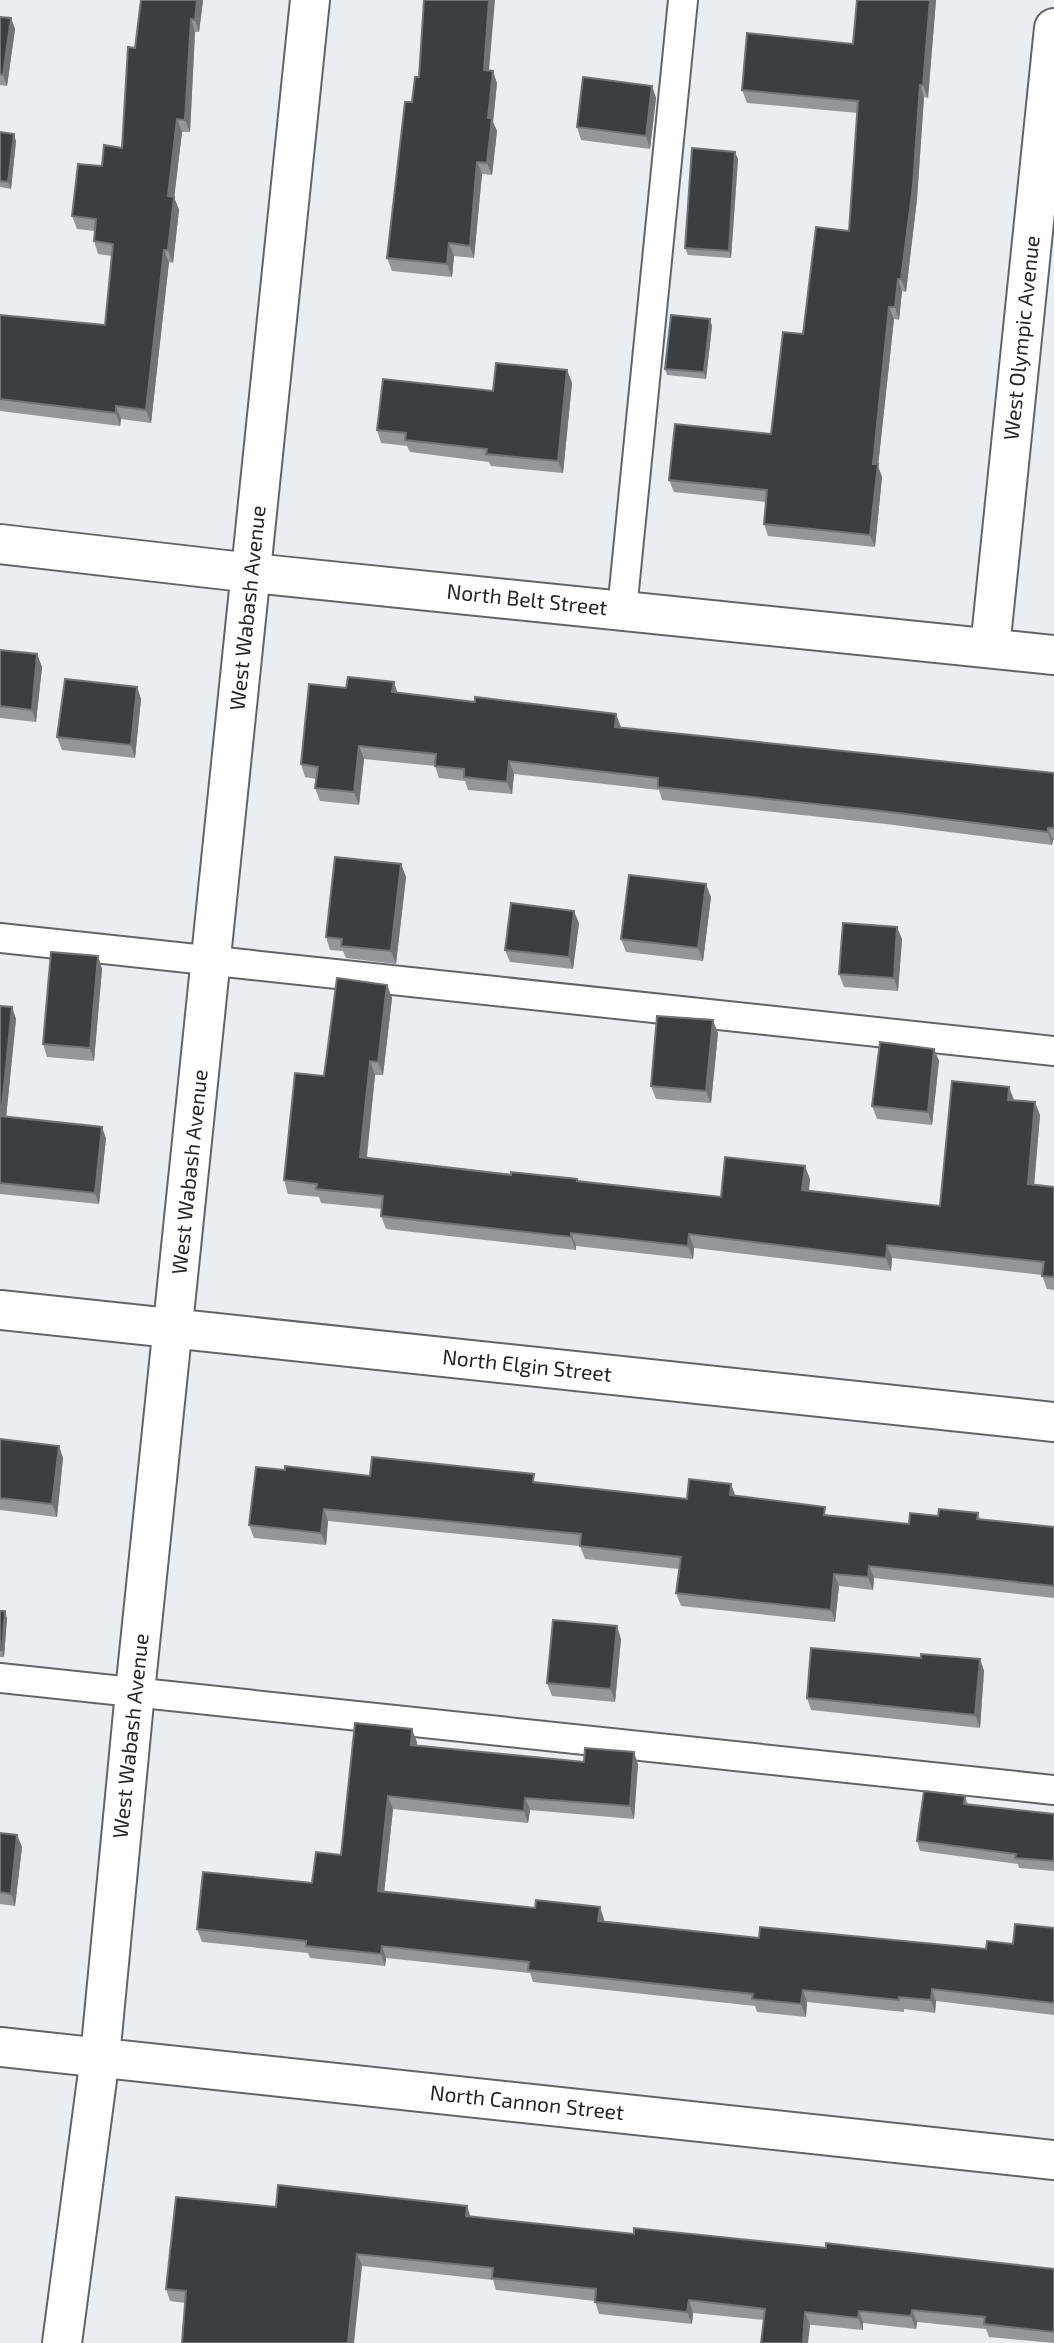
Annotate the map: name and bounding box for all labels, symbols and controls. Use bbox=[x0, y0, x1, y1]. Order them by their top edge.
street label: West Olympic Avenue bbox=[997, 234, 1044, 441]
street label: West Wabash Avenue bbox=[223, 504, 270, 712]
street label: North Belt Street bbox=[446, 578, 609, 619]
street label: West Wabash Avenue bbox=[165, 1068, 212, 1276]
street label: North Elgin Street bbox=[441, 1343, 613, 1386]
street label: West Wabash Avenue bbox=[106, 1632, 153, 1840]
street label: North Cannon Street bbox=[429, 2079, 625, 2124]

